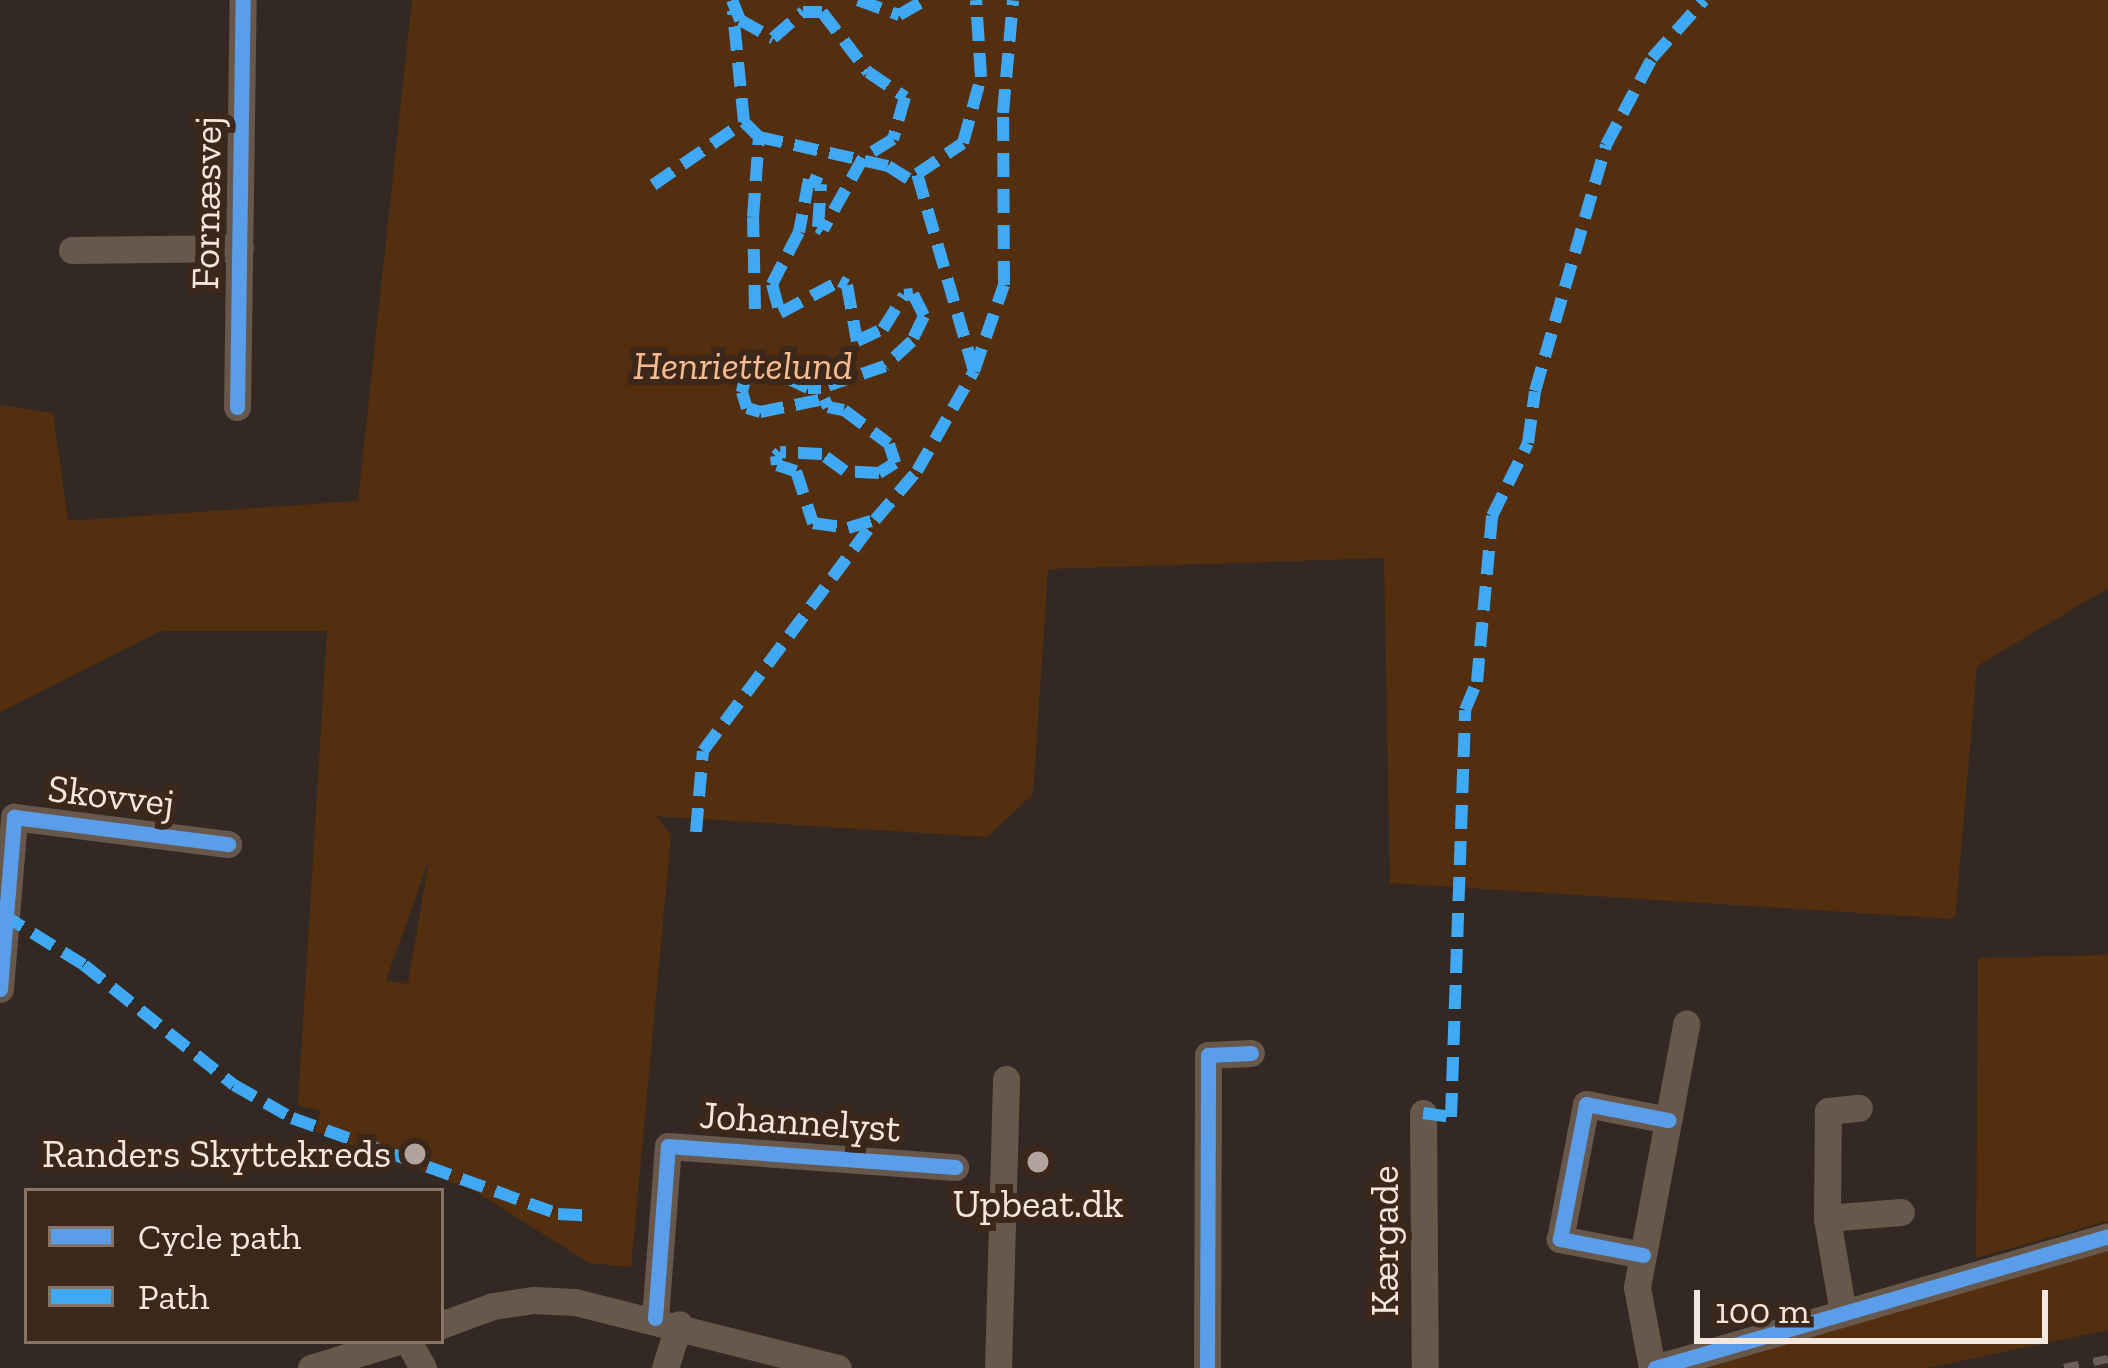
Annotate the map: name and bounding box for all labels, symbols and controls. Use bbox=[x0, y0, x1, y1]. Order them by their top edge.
street label: Fornæsvej bbox=[182, 116, 232, 290]
park label: Henriettelund bbox=[633, 343, 853, 389]
street label: Skovvej bbox=[45, 765, 177, 827]
street label: Johannelyst bbox=[698, 1092, 902, 1152]
place label: Randers Skyttekreds bbox=[42, 1131, 391, 1177]
marker: Randers Skyttekreds bbox=[402, 1141, 428, 1167]
marker: Upbeat.dk bbox=[1025, 1149, 1051, 1175]
street label: Kærgade bbox=[1362, 1166, 1408, 1316]
place label: Upbeat.dk bbox=[952, 1181, 1124, 1227]
legend bbox=[24, 1188, 444, 1344]
text: Cycle path bbox=[138, 1215, 301, 1258]
scale bar bbox=[1700, 1266, 2054, 1340]
text: Path bbox=[138, 1275, 209, 1318]
text: 100 m bbox=[1715, 1289, 1810, 1332]

